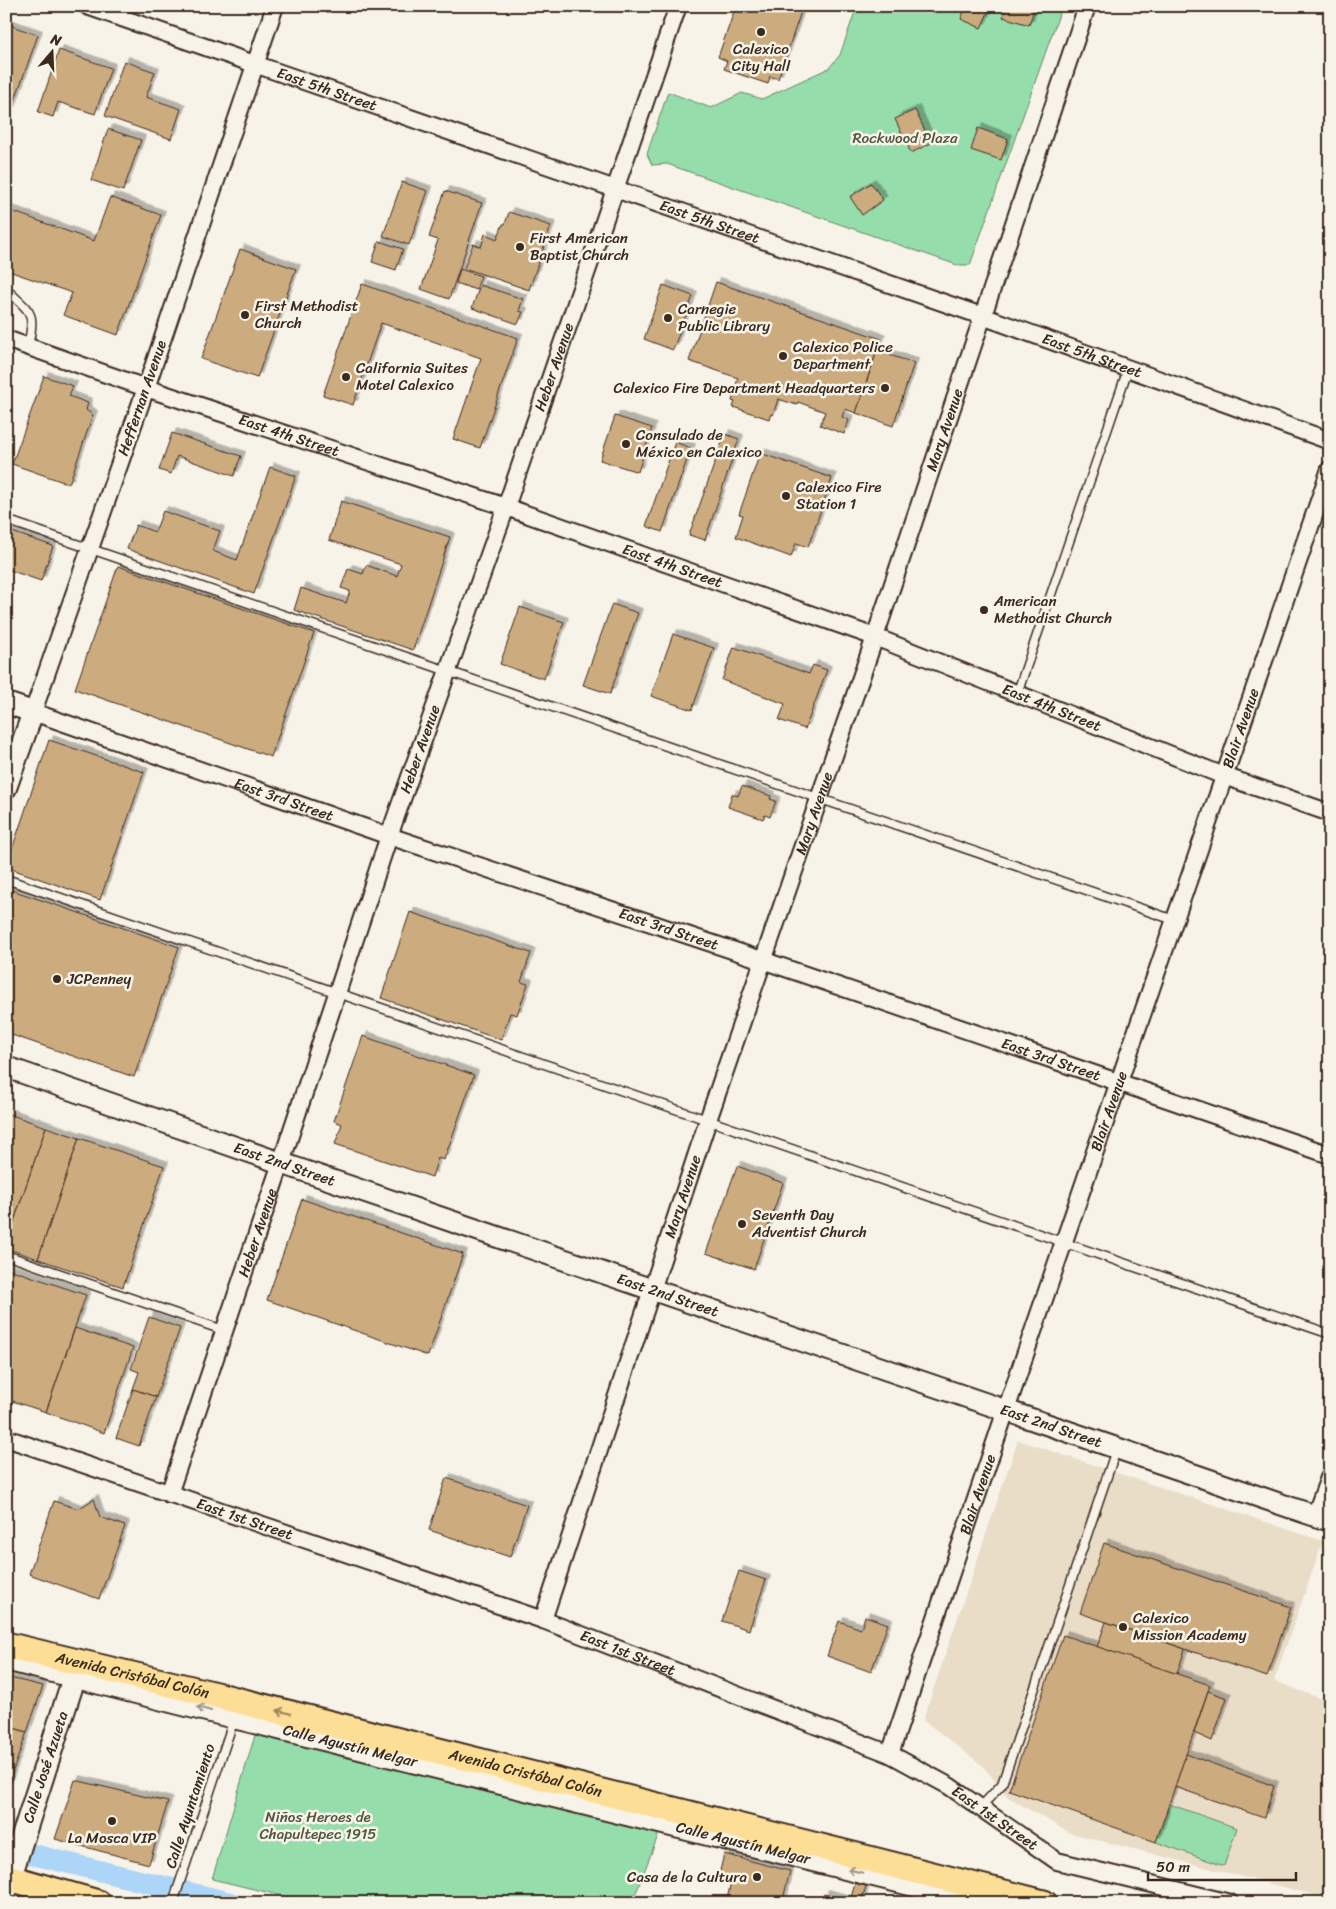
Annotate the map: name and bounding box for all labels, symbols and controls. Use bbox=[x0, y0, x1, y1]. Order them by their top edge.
text: N bbox=[46, 26, 65, 54]
marker: Calexico City Hall bbox=[755, 26, 767, 38]
north arrow bbox=[28, 28, 78, 78]
place label: Calexico City Hall bbox=[732, 36, 791, 79]
street label: East 5th Street bbox=[273, 60, 381, 119]
park label: Rockwood Plaza bbox=[853, 125, 958, 151]
street label: East 5th Street bbox=[656, 192, 764, 251]
place label: First American Baptist Church bbox=[530, 225, 629, 268]
marker: First American Baptist Church bbox=[514, 241, 526, 253]
place label: First Methodist Church bbox=[255, 293, 359, 336]
place label: Carnegie Public Library bbox=[678, 296, 770, 339]
marker: First Methodist Church bbox=[239, 309, 251, 321]
marker: Carnegie Public Library bbox=[662, 312, 674, 324]
street label: Heber Avenue bbox=[527, 319, 581, 415]
street label: East 5th Street bbox=[1038, 326, 1146, 386]
place label: Calexico Police Department bbox=[793, 334, 893, 377]
street label: Heffernan Avenue bbox=[110, 337, 174, 459]
marker: Calexico Police Department bbox=[777, 350, 789, 362]
place label: California Suites Motel Calexico bbox=[356, 355, 468, 398]
marker: California Suites Motel Calexico bbox=[340, 371, 352, 383]
place label: Calexico Fire Department Headquarters bbox=[613, 375, 875, 401]
marker: Calexico Fire Department Headquarters bbox=[879, 382, 891, 394]
street label: Mary Avenue bbox=[919, 385, 971, 475]
street label: East 4th Street bbox=[235, 407, 343, 464]
place label: Consulado de México en Calexico bbox=[636, 422, 762, 465]
marker: Consulado de México en Calexico bbox=[620, 438, 632, 450]
place label: Calexico Fire Station 1 bbox=[796, 474, 881, 517]
marker: Calexico Fire Station 1 bbox=[780, 490, 792, 502]
street label: East 4th Street bbox=[619, 536, 727, 595]
place label: American Methodist Church bbox=[993, 588, 1112, 631]
marker: American Methodist Church bbox=[978, 604, 990, 616]
street label: East 4th Street bbox=[998, 676, 1106, 739]
street label: Blair Avenue bbox=[1215, 684, 1267, 772]
street label: Heber Avenue bbox=[392, 701, 448, 797]
street label: Mary Avenue bbox=[788, 768, 840, 858]
street label: East 3rd Street bbox=[231, 770, 337, 829]
street label: East 3rd Street bbox=[615, 900, 722, 958]
place label: JCPenney bbox=[66, 966, 132, 992]
marker: JCPenney bbox=[51, 973, 63, 985]
street label: East 3rd Street bbox=[998, 1030, 1105, 1088]
street label: Blair Avenue bbox=[1083, 1067, 1135, 1155]
street label: East 2nd Street bbox=[230, 1134, 339, 1194]
street label: Mary Avenue bbox=[657, 1151, 709, 1241]
street label: Heber Avenue bbox=[230, 1184, 285, 1280]
place label: Seventh Day Adventist Church bbox=[751, 1202, 867, 1245]
marker: Seventh Day Adventist Church bbox=[736, 1218, 748, 1230]
street label: East 2nd Street bbox=[613, 1266, 723, 1325]
street label: East 2nd Street bbox=[997, 1396, 1106, 1455]
street label: Blair Avenue bbox=[952, 1450, 1003, 1538]
street label: East 1st Street bbox=[193, 1490, 297, 1547]
place label: Calexico Mission Academy bbox=[1133, 1605, 1247, 1648]
marker: Calexico Mission Academy bbox=[1117, 1621, 1129, 1633]
street label: East 1st Street bbox=[576, 1623, 680, 1683]
street label: Avenida Cristóbal Colón bbox=[52, 1644, 212, 1706]
one-way arrow bbox=[197, 1704, 213, 1714]
street label: Calle José Azueta bbox=[15, 1707, 76, 1826]
one-way arrow bbox=[276, 1707, 292, 1716]
street label: Calle Agustín Melgar bbox=[280, 1717, 421, 1775]
street label: Calle Ayuntamiento bbox=[158, 1740, 223, 1872]
street label: Avenida Cristóbal Colón bbox=[445, 1741, 605, 1805]
street label: East 1st Street bbox=[946, 1779, 1044, 1857]
park label: Niños Heroes de Chapultepec 1915 bbox=[259, 1804, 377, 1847]
street label: Calle Agustín Melgar bbox=[673, 1814, 814, 1872]
marker: La Mosca VIP bbox=[106, 1815, 118, 1827]
place label: La Mosca VIP bbox=[68, 1825, 156, 1851]
scale bar bbox=[1148, 1849, 1296, 1881]
text: 50 m bbox=[1156, 1854, 1191, 1880]
place label: Casa de la Cultura bbox=[627, 1864, 747, 1890]
one-way arrow bbox=[847, 1866, 863, 1875]
marker: Casa de la Cultura bbox=[751, 1871, 763, 1883]

